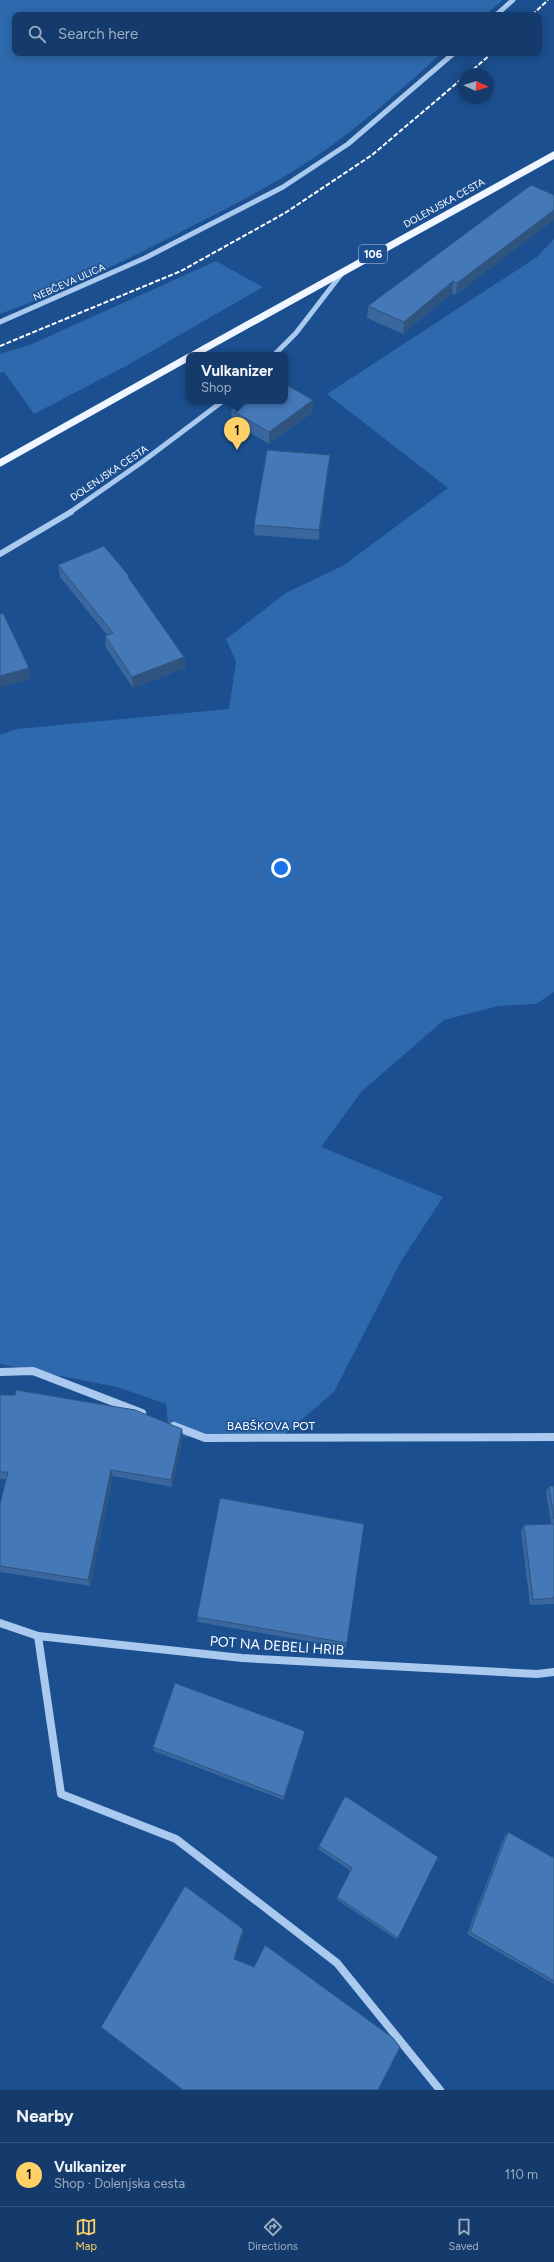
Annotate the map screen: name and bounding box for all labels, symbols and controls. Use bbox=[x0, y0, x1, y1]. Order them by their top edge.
search box bbox=[12, 12, 542, 56]
icon: search bbox=[26, 23, 48, 45]
text: Search here bbox=[58, 25, 138, 43]
north arrow bbox=[458, 68, 494, 104]
street label: DOLENJSKA CESTA bbox=[401, 175, 487, 231]
road number: 106 bbox=[359, 245, 387, 263]
street label: NEBČEVA ULICA bbox=[31, 260, 107, 304]
popup bbox=[186, 352, 288, 404]
text: Vulkanizer bbox=[201, 362, 273, 380]
text: Shop bbox=[201, 380, 231, 395]
pin: 1 bbox=[224, 417, 250, 450]
street label: DOLENJSKA CESTA bbox=[68, 442, 151, 504]
your location bbox=[271, 858, 291, 878]
street label: BABŠKOVA POT bbox=[227, 1419, 316, 1433]
street label: POT NA DEBELI HRIB bbox=[209, 1633, 345, 1659]
text: Nearby bbox=[16, 2106, 74, 2126]
text: Vulkanizer bbox=[54, 2158, 126, 2176]
text: 1 bbox=[26, 2167, 32, 2182]
text: 110 m bbox=[505, 2167, 538, 2182]
text: Shop · Dolenjska cesta bbox=[54, 2176, 185, 2191]
tab: Map bbox=[75, 2216, 97, 2253]
tab: Directions bbox=[248, 2216, 298, 2253]
tab: Saved bbox=[448, 2216, 479, 2253]

